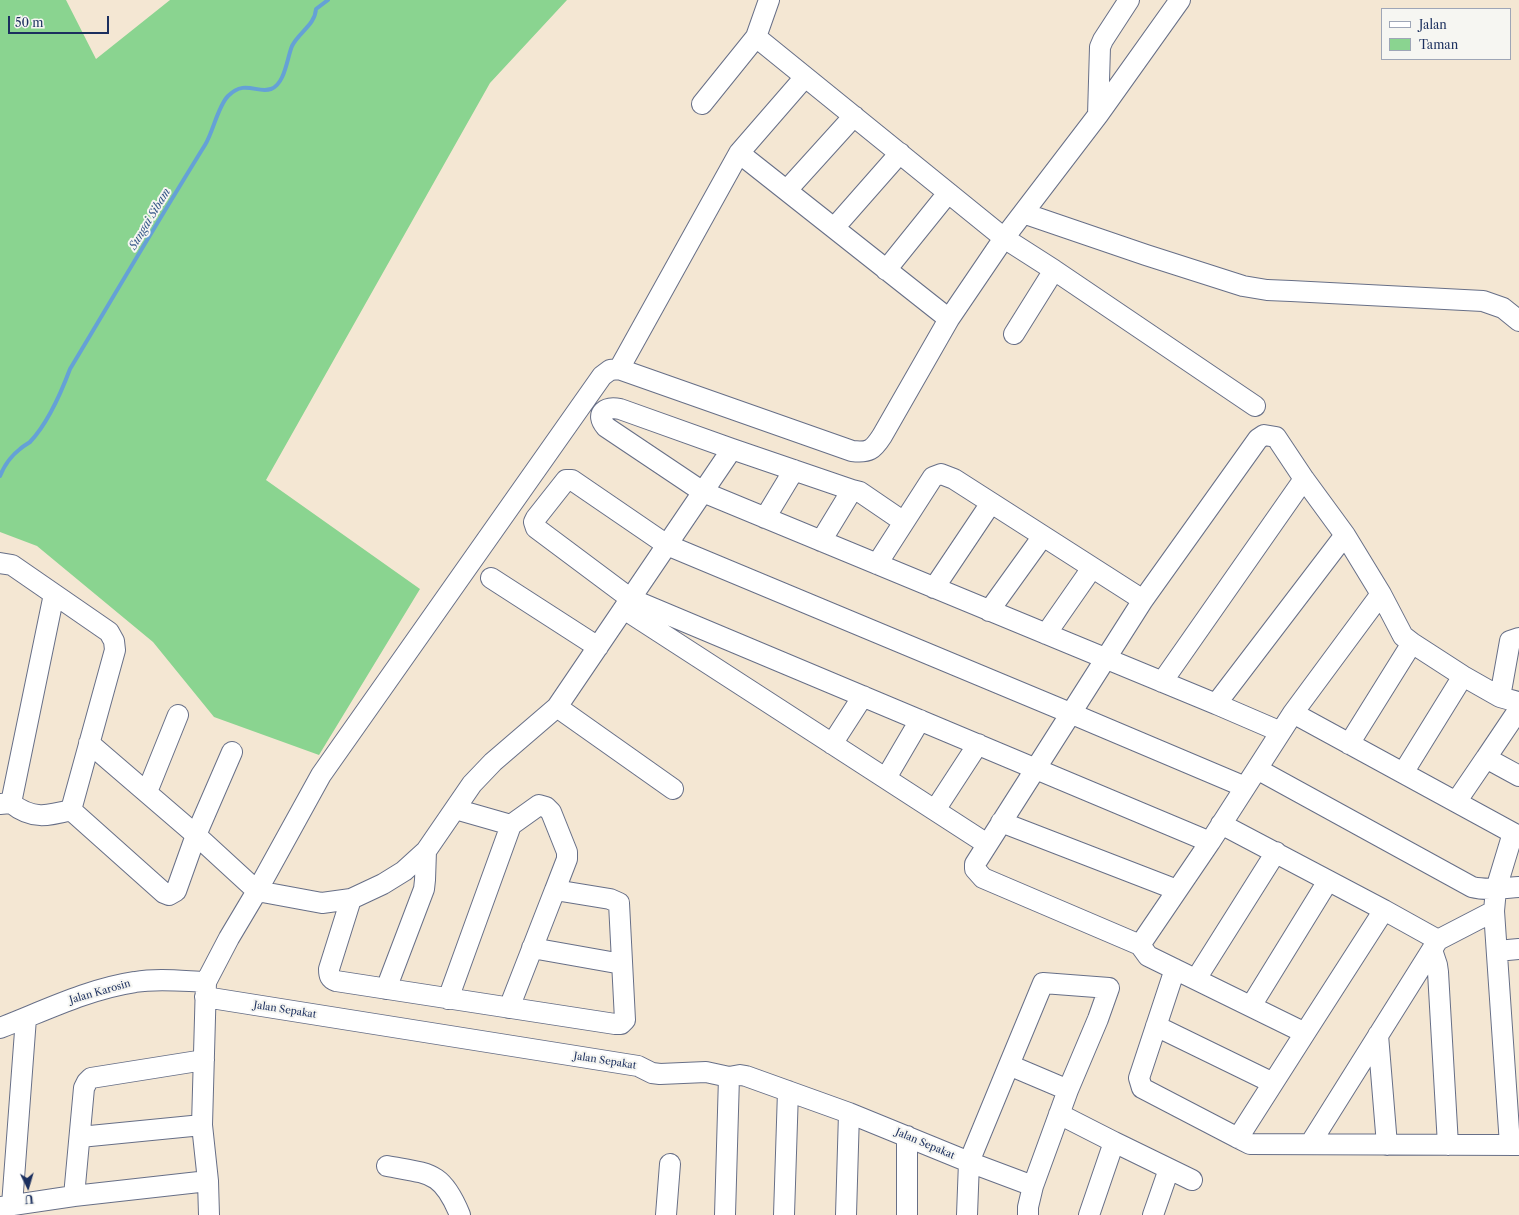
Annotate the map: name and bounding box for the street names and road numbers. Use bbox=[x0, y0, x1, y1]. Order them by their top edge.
street label: Jalan Karosin bbox=[68, 978, 132, 1006]
street label: Jalan Sepakat bbox=[253, 999, 317, 1021]
street label: Jalan Sepakat bbox=[573, 1050, 637, 1072]
street label: Jalan Sepakat bbox=[894, 1126, 956, 1162]

